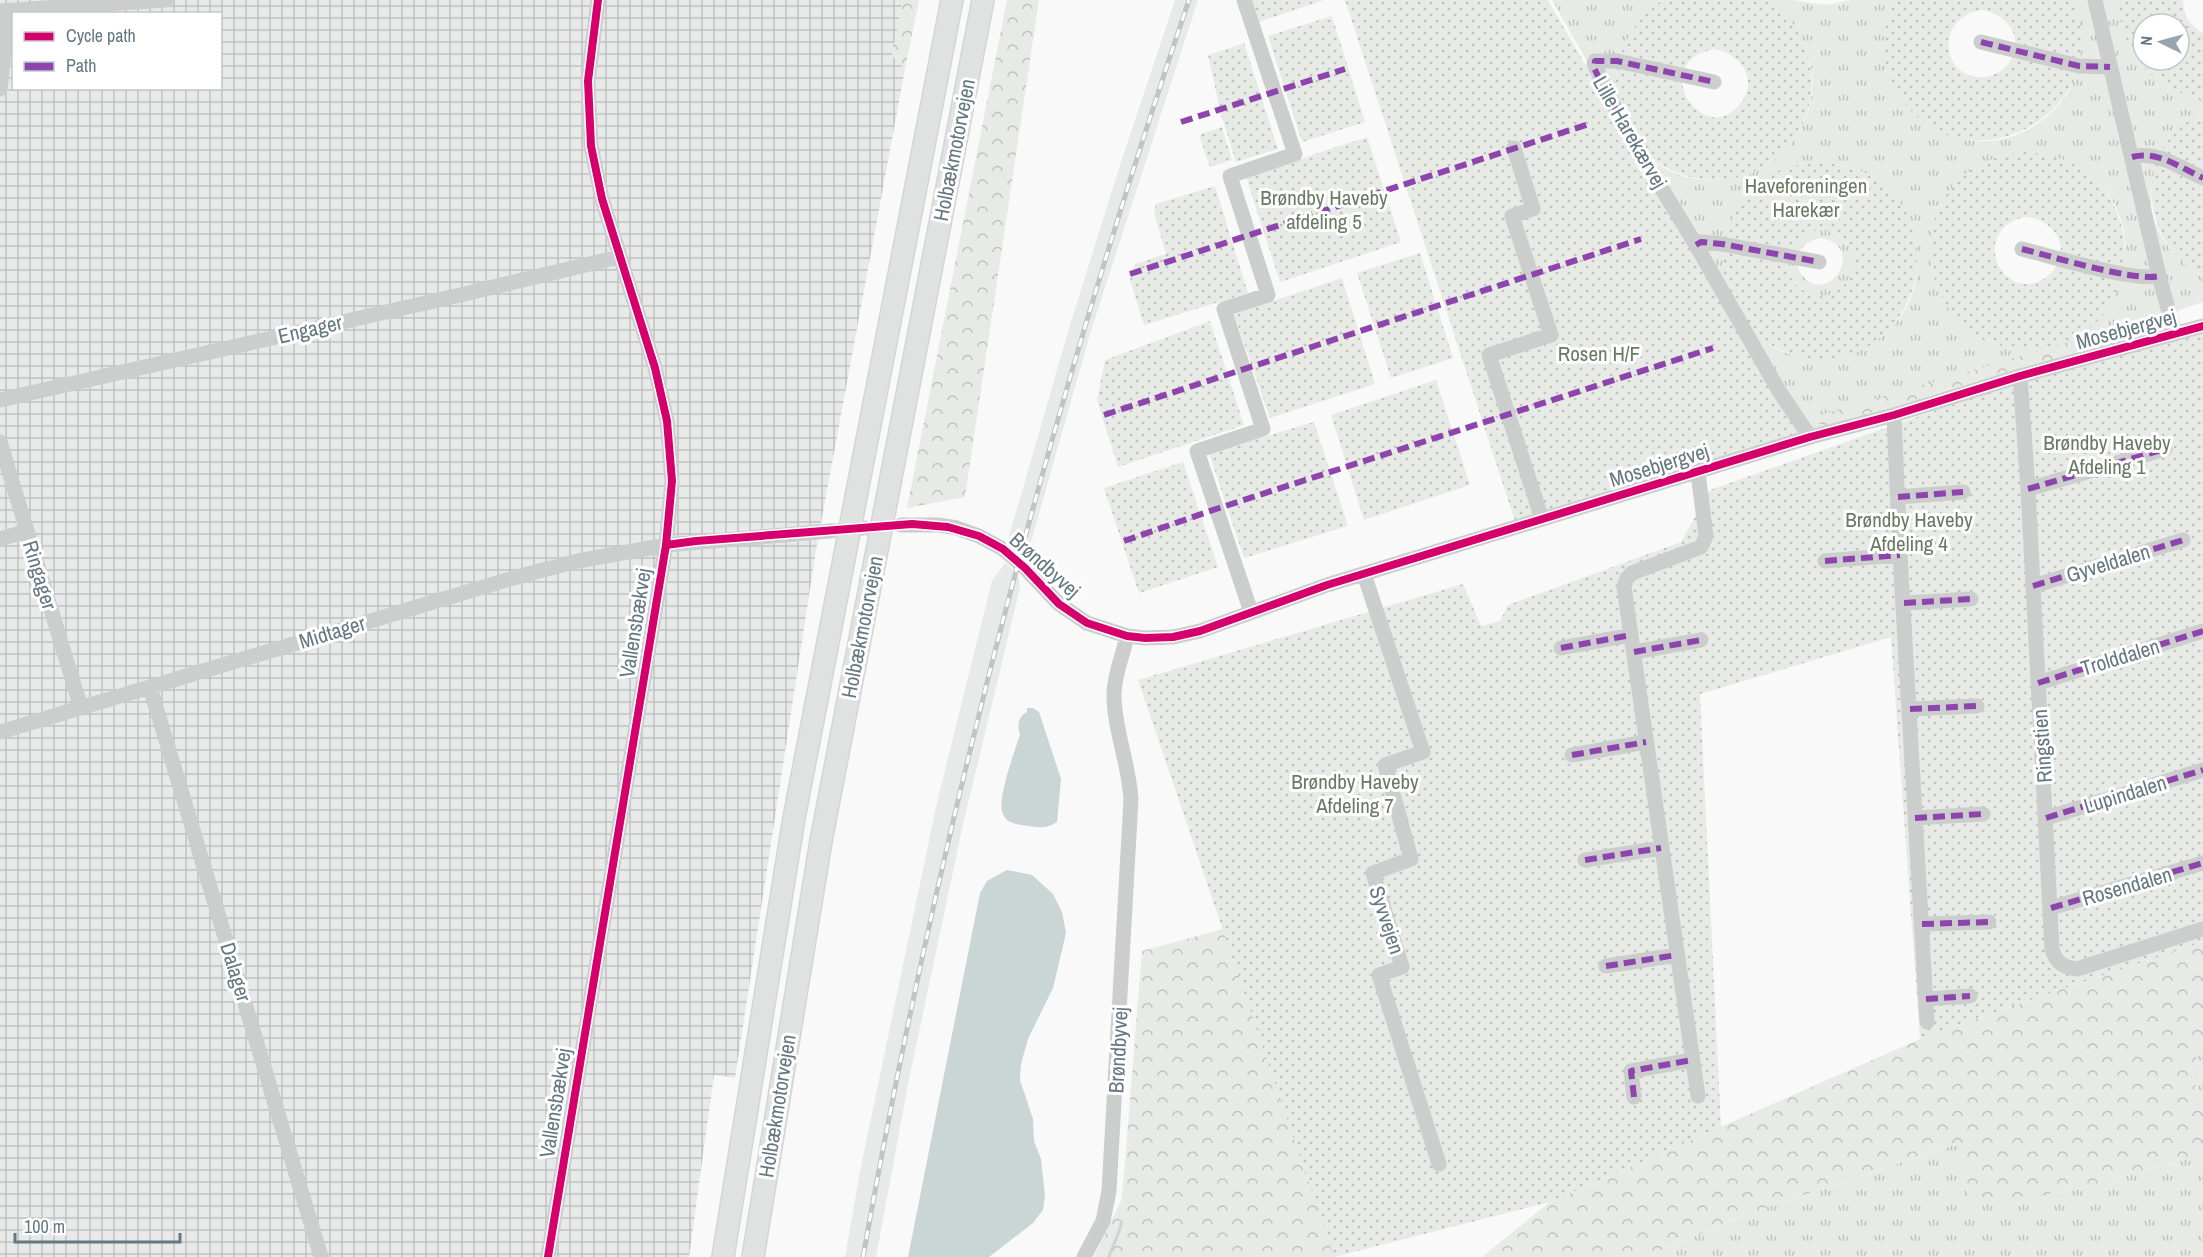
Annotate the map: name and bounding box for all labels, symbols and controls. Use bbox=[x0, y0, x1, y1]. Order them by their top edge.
legend bbox=[12, 12, 222, 90]
north arrow bbox=[2131, 12, 2191, 72]
text: Cycle path bbox=[66, 23, 136, 48]
text: N bbox=[2135, 35, 2157, 46]
text: Path bbox=[66, 53, 96, 78]
street label: Lille Harekærvej bbox=[1586, 70, 1674, 194]
street label: Holbækmotorvejen bbox=[926, 76, 982, 224]
park label: Haveforeningen Harekær bbox=[1745, 171, 1867, 224]
park label: Brøndby Haveby afdeling 5 bbox=[1260, 183, 1388, 236]
street label: Mosebjergvej bbox=[2073, 302, 2179, 356]
street label: Engager bbox=[275, 307, 345, 350]
park label: Rosen H/F bbox=[1558, 339, 1640, 368]
park label: Brøndby Haveby Afdeling 1 bbox=[2043, 428, 2171, 481]
street label: Mosebjergvej bbox=[1606, 436, 1712, 494]
park label: Brøndby Haveby Afdeling 4 bbox=[1845, 505, 1973, 558]
street label: Brøndbyvej bbox=[1003, 525, 1087, 605]
street label: Ringager bbox=[16, 537, 64, 613]
street label: Gyveldalen bbox=[2063, 537, 2153, 589]
street label: Holbækmotorvejen bbox=[834, 553, 890, 701]
street label: Vallensbækvej bbox=[612, 566, 658, 680]
street label: Midtager bbox=[295, 608, 369, 656]
street label: Trolddalen bbox=[2077, 631, 2163, 683]
street label: Ringstien bbox=[2025, 708, 2059, 784]
park label: Brøndby Haveby Afdeling 7 bbox=[1291, 767, 1419, 820]
street label: Lupindalen bbox=[2080, 768, 2170, 820]
street label: Rosendalen bbox=[2079, 859, 2175, 913]
street label: Syvvejen bbox=[1362, 882, 1412, 958]
street label: Dalager bbox=[213, 939, 259, 1005]
street label: Brøndbyvej bbox=[1101, 1006, 1135, 1094]
street label: Holbækmotorvejen bbox=[751, 1032, 803, 1180]
street label: Vallensbækvej bbox=[532, 1046, 578, 1160]
scale bar bbox=[15, 1206, 180, 1244]
text: 100 m bbox=[24, 1214, 65, 1239]

